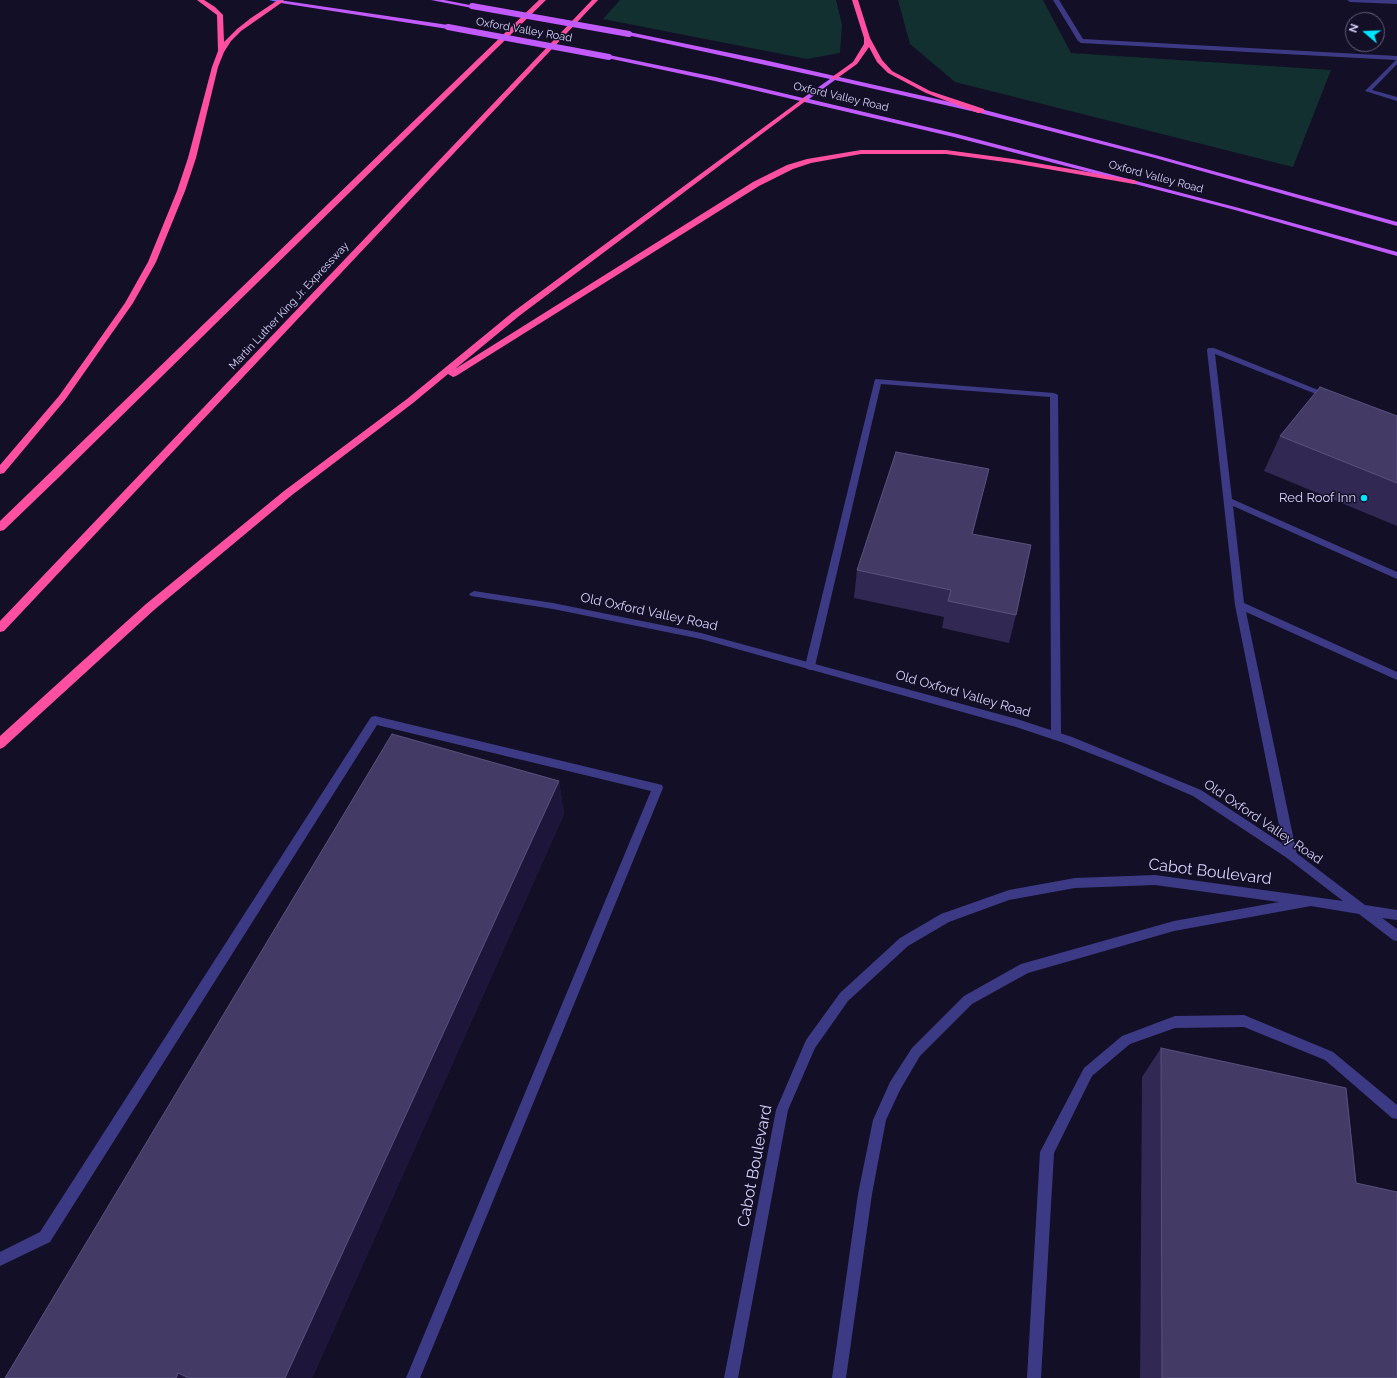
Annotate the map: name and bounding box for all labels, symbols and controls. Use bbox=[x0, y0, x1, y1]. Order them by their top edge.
north arrow bbox=[1345, 12, 1385, 52]
street label: Oxford Valley Road bbox=[475, 15, 573, 45]
text: N bbox=[1347, 22, 1362, 34]
street label: Oxford Valley Road bbox=[792, 80, 890, 114]
street label: Oxford Valley Road bbox=[1107, 158, 1205, 196]
street label: Martin Luther King Jr. Expressway bbox=[226, 239, 352, 373]
place label: Red Roof Inn bbox=[1279, 490, 1356, 506]
marker: Red Roof Inn bbox=[1359, 493, 1369, 503]
street label: Old Oxford Valley Road bbox=[579, 590, 719, 634]
street label: Old Oxford Valley Road bbox=[894, 667, 1032, 721]
street label: Old Oxford Valley Road bbox=[1201, 776, 1325, 868]
street label: Cabot Boulevard bbox=[1147, 855, 1273, 889]
street label: Cabot Boulevard bbox=[734, 1103, 776, 1229]

